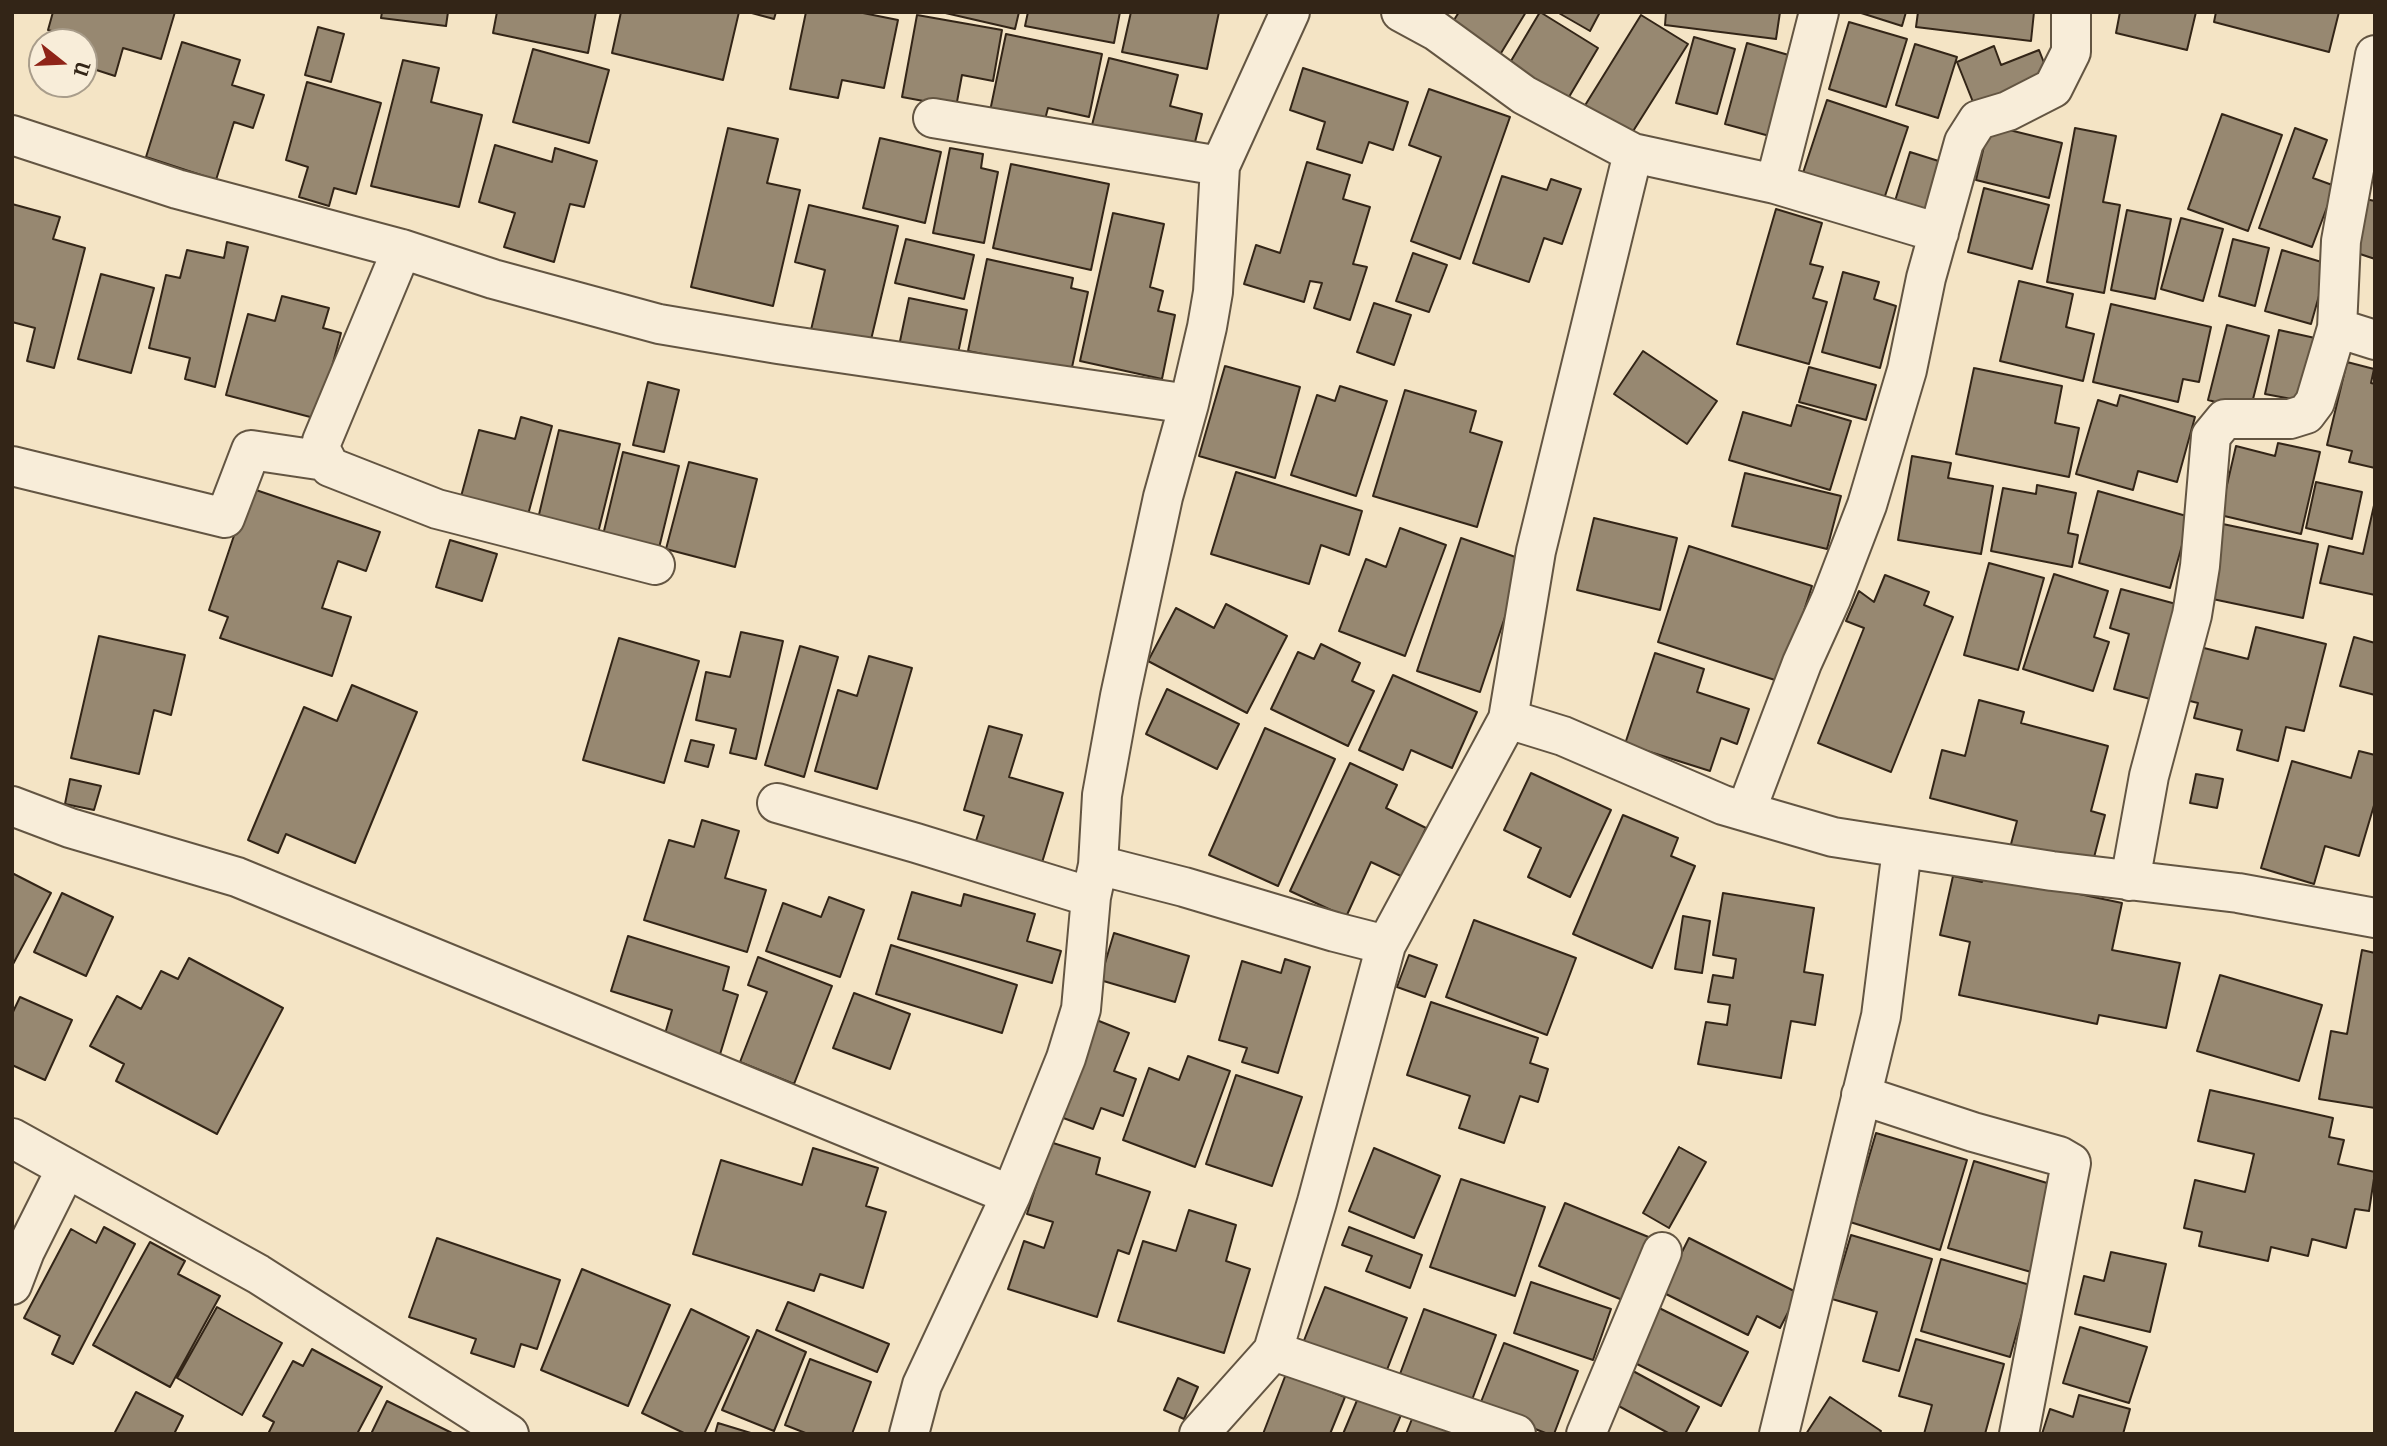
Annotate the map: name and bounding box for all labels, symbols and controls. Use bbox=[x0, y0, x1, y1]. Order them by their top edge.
north arrow bbox=[28, 28, 98, 98]
text: U bbox=[68, 58, 94, 79]

